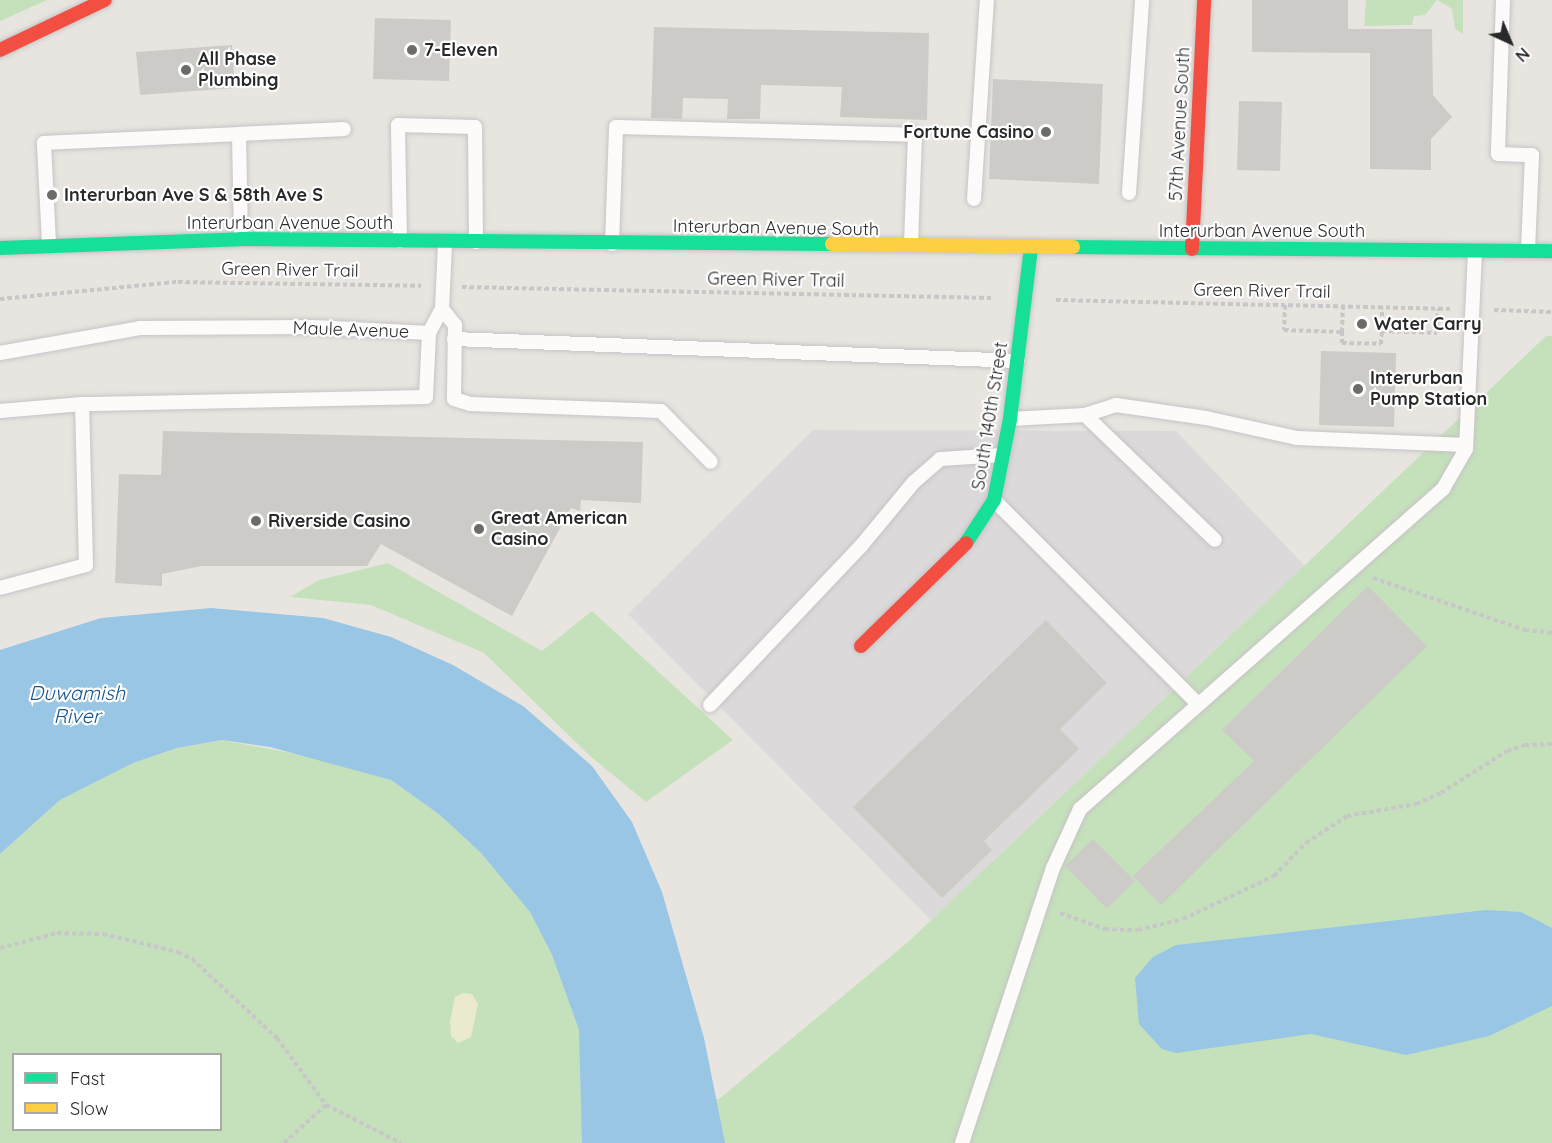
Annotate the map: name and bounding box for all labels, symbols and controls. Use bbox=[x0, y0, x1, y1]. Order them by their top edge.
north arrow bbox=[1480, 12, 1540, 72]
place label: 7-Eleven bbox=[424, 39, 498, 61]
marker: 7-Eleven bbox=[405, 43, 419, 57]
text: N bbox=[1511, 44, 1534, 66]
street label: 57th Avenue South bbox=[1165, 46, 1195, 202]
place label: All Phase Plumbing bbox=[198, 49, 279, 92]
marker: All Phase Plumbing bbox=[179, 63, 193, 77]
place label: Fortune Casino bbox=[903, 121, 1034, 143]
marker: Fortune Casino bbox=[1039, 125, 1053, 139]
place label: Interurban Ave S & 58th Ave S bbox=[64, 184, 323, 206]
marker: Interurban Ave S & 58th Ave S bbox=[45, 188, 59, 202]
street label: Interurban Avenue South bbox=[187, 212, 393, 234]
street label: Interurban Avenue South bbox=[673, 215, 879, 241]
street label: Interurban Avenue South bbox=[1159, 220, 1365, 242]
street label: Green River Trail bbox=[221, 258, 359, 282]
street label: Green River Trail bbox=[707, 268, 845, 292]
street label: Green River Trail bbox=[1193, 279, 1331, 303]
place label: Water Carry bbox=[1374, 313, 1482, 335]
street label: Maule Avenue bbox=[292, 317, 410, 343]
marker: Water Carry bbox=[1355, 317, 1369, 331]
street label: South 140th Street bbox=[968, 340, 1012, 492]
place label: Interurban Pump Station bbox=[1370, 368, 1487, 410]
marker: Interurban Pump Station bbox=[1351, 382, 1365, 396]
place label: Great American Casino bbox=[491, 508, 628, 550]
place label: Riverside Casino bbox=[268, 510, 410, 532]
marker: Riverside Casino bbox=[249, 514, 263, 528]
marker: Great American Casino bbox=[472, 522, 486, 536]
water label: Duwamish River bbox=[29, 681, 125, 728]
legend bbox=[12, 1053, 222, 1131]
text: Fast bbox=[70, 1067, 105, 1090]
text: Slow bbox=[70, 1097, 108, 1120]

